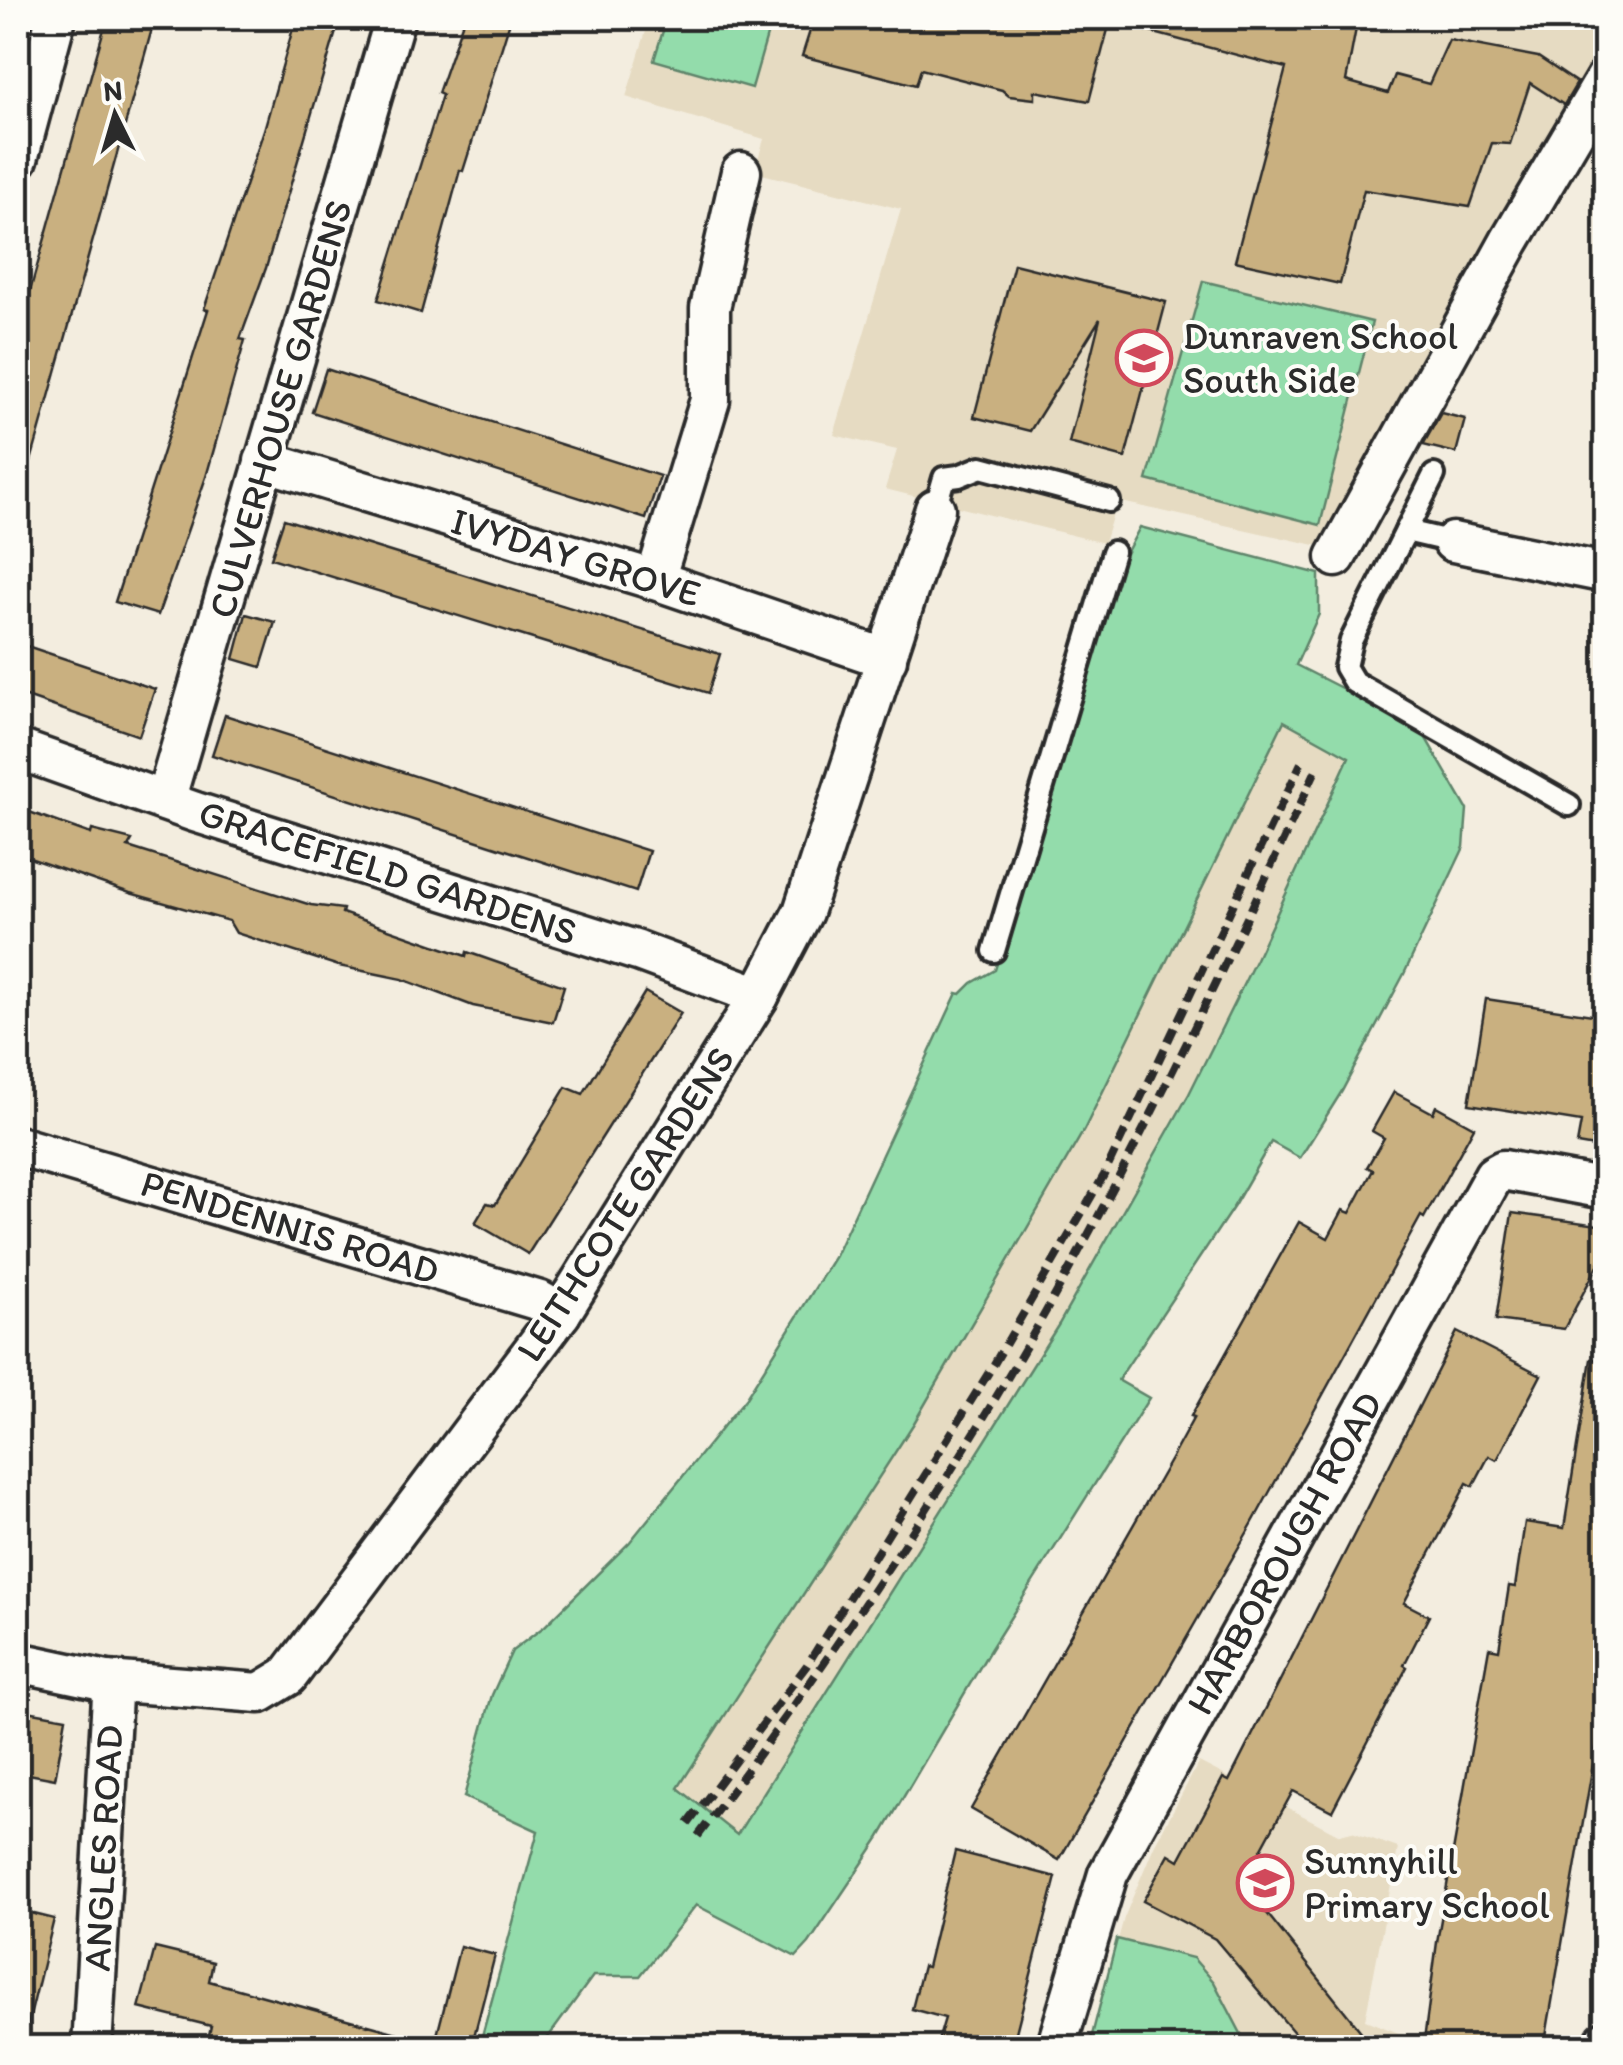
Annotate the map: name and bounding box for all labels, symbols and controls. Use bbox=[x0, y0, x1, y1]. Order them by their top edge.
north arrow bbox=[65, 65, 165, 165]
text: N bbox=[102, 72, 124, 108]
street label: CULVERHOUSE GARDENS bbox=[198, 195, 362, 623]
place label: Dunraven School South Side bbox=[1183, 313, 1458, 403]
school or university icon: Dunraven School South Side bbox=[1114, 328, 1174, 388]
street label: IVYDAY GROVE bbox=[446, 497, 706, 617]
street label: GRACEFIELD GARDENS bbox=[193, 789, 583, 955]
street label: LEITHCOTE GARDENS bbox=[506, 1038, 744, 1370]
street label: PENDENNIS ROAD bbox=[136, 1160, 444, 1294]
street label: HARBOROUGH ROAD bbox=[1176, 1384, 1392, 1722]
street label: ANGLES ROAD bbox=[74, 1723, 132, 1973]
place label: Sunnyhill Primary School bbox=[1304, 1838, 1550, 1928]
school or university icon: Sunnyhill Primary School bbox=[1235, 1853, 1295, 1913]

